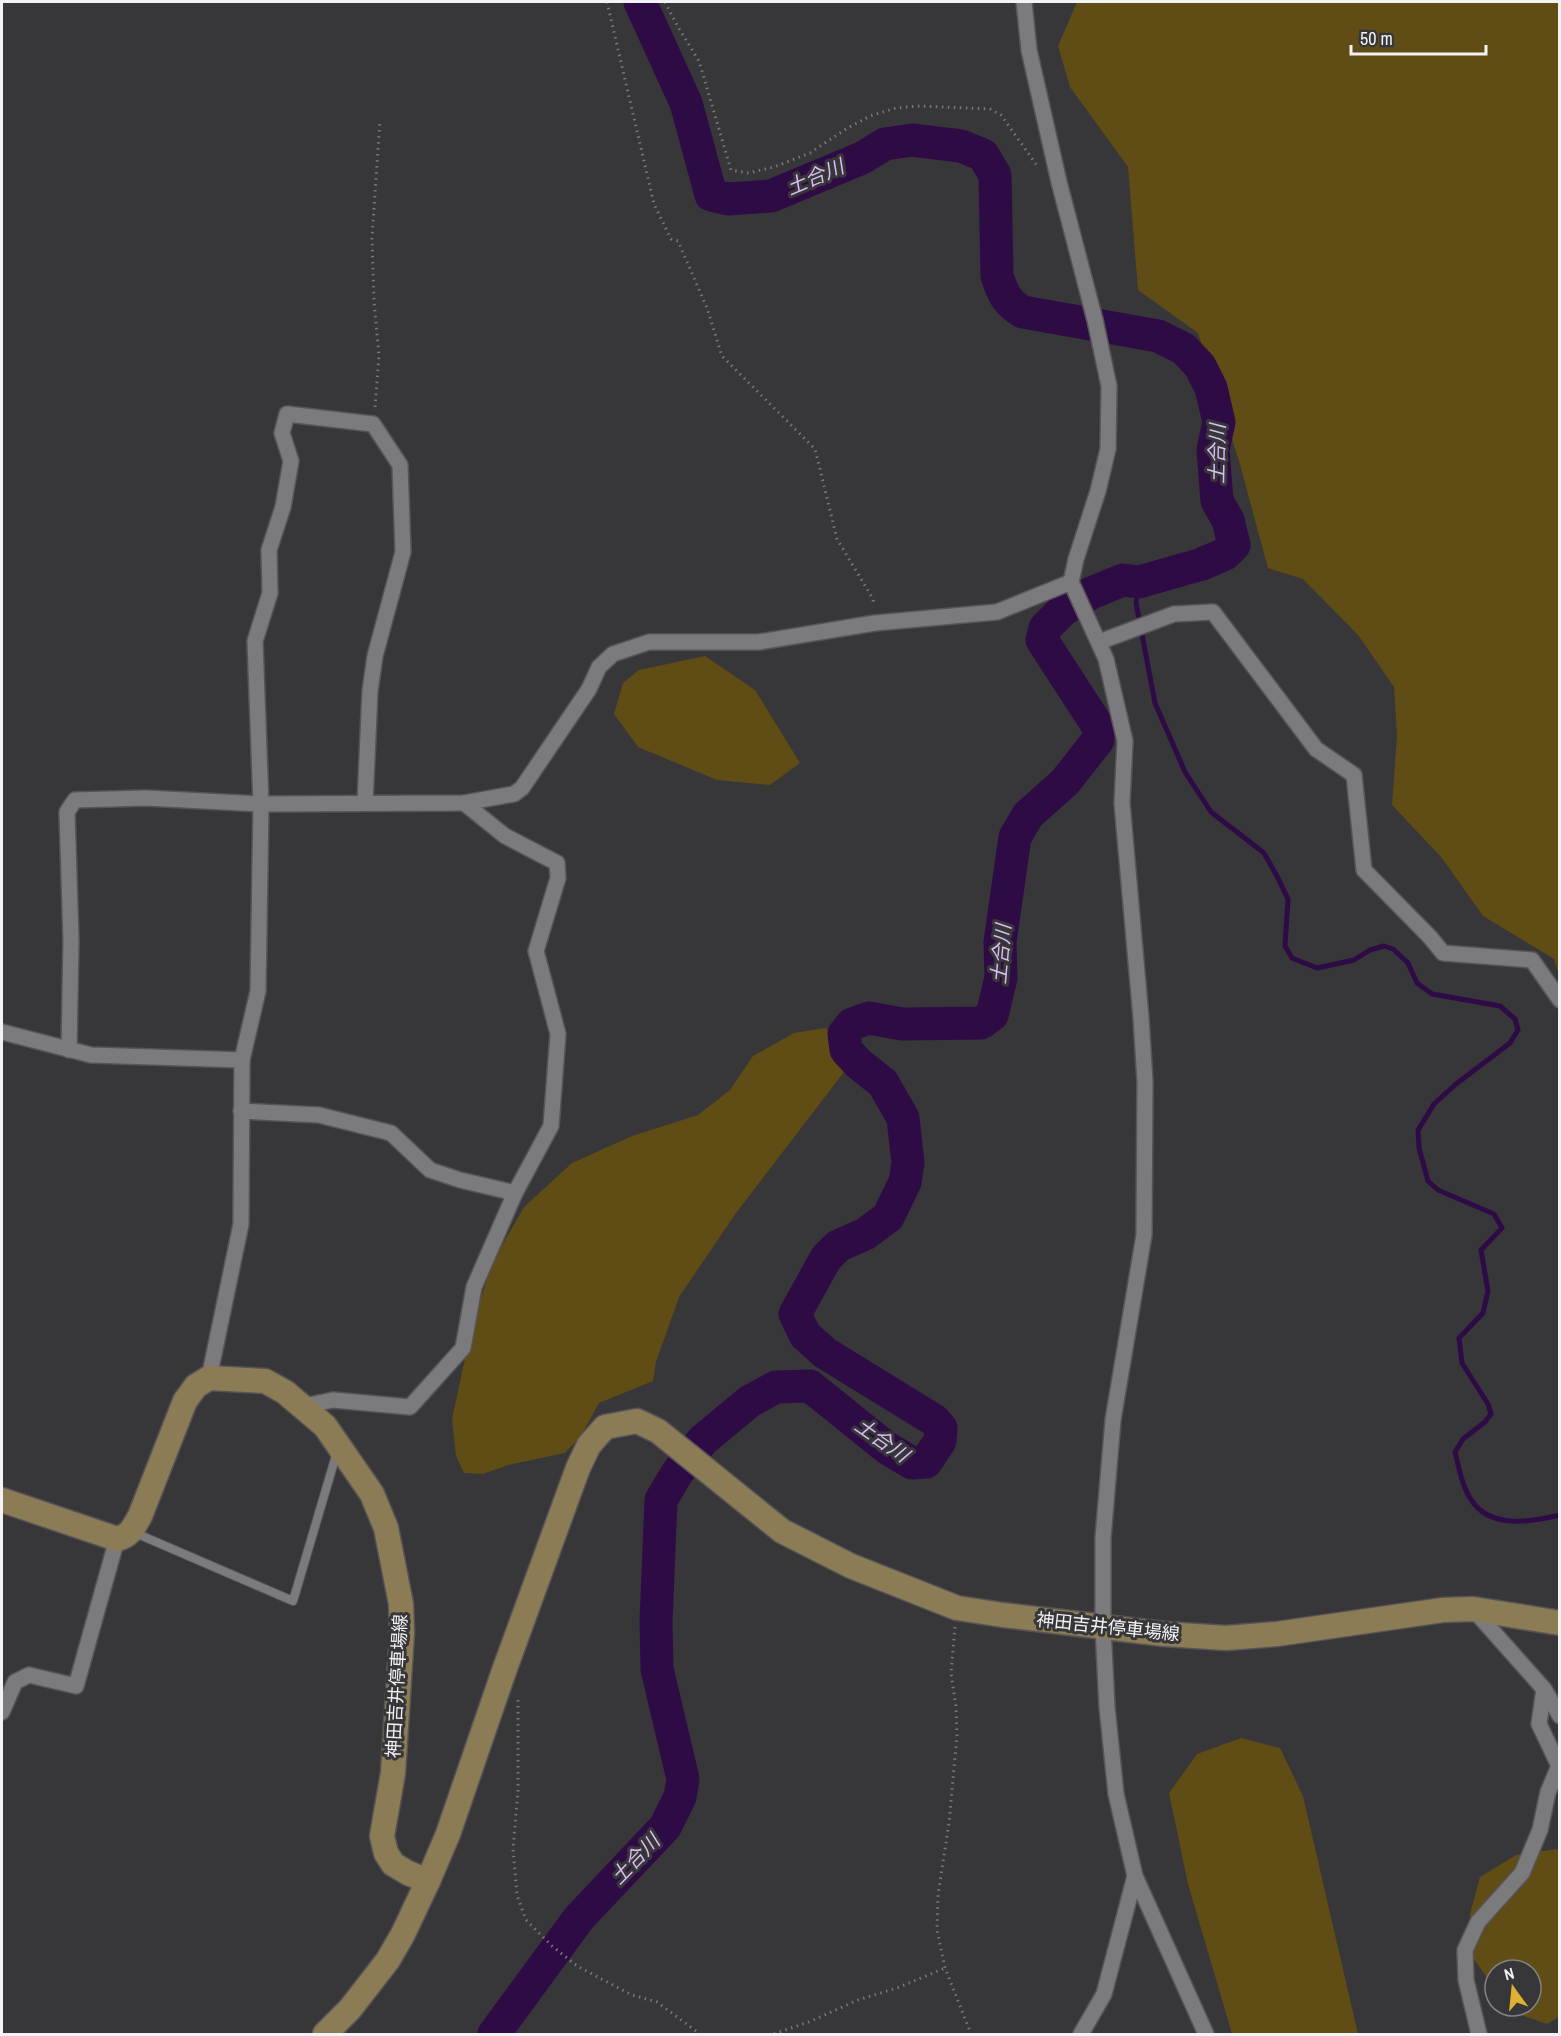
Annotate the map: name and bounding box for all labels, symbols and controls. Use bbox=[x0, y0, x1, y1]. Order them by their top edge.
scale bar bbox=[1351, 18, 1486, 56]
text: 50 m bbox=[1360, 26, 1393, 51]
water label: 土合川 bbox=[782, 152, 850, 201]
water label: 土合川 bbox=[1202, 422, 1231, 484]
water label: 土合川 bbox=[984, 921, 1017, 985]
water label: 土合川 bbox=[850, 1411, 916, 1469]
street label: 神田吉井停車場線 bbox=[1035, 1607, 1181, 1646]
street label: 神田吉井停車場線 bbox=[380, 1613, 413, 1759]
water label: 土合川 bbox=[604, 1826, 667, 1890]
north arrow bbox=[1483, 1958, 1543, 2018]
text: N bbox=[1502, 1962, 1517, 1985]

